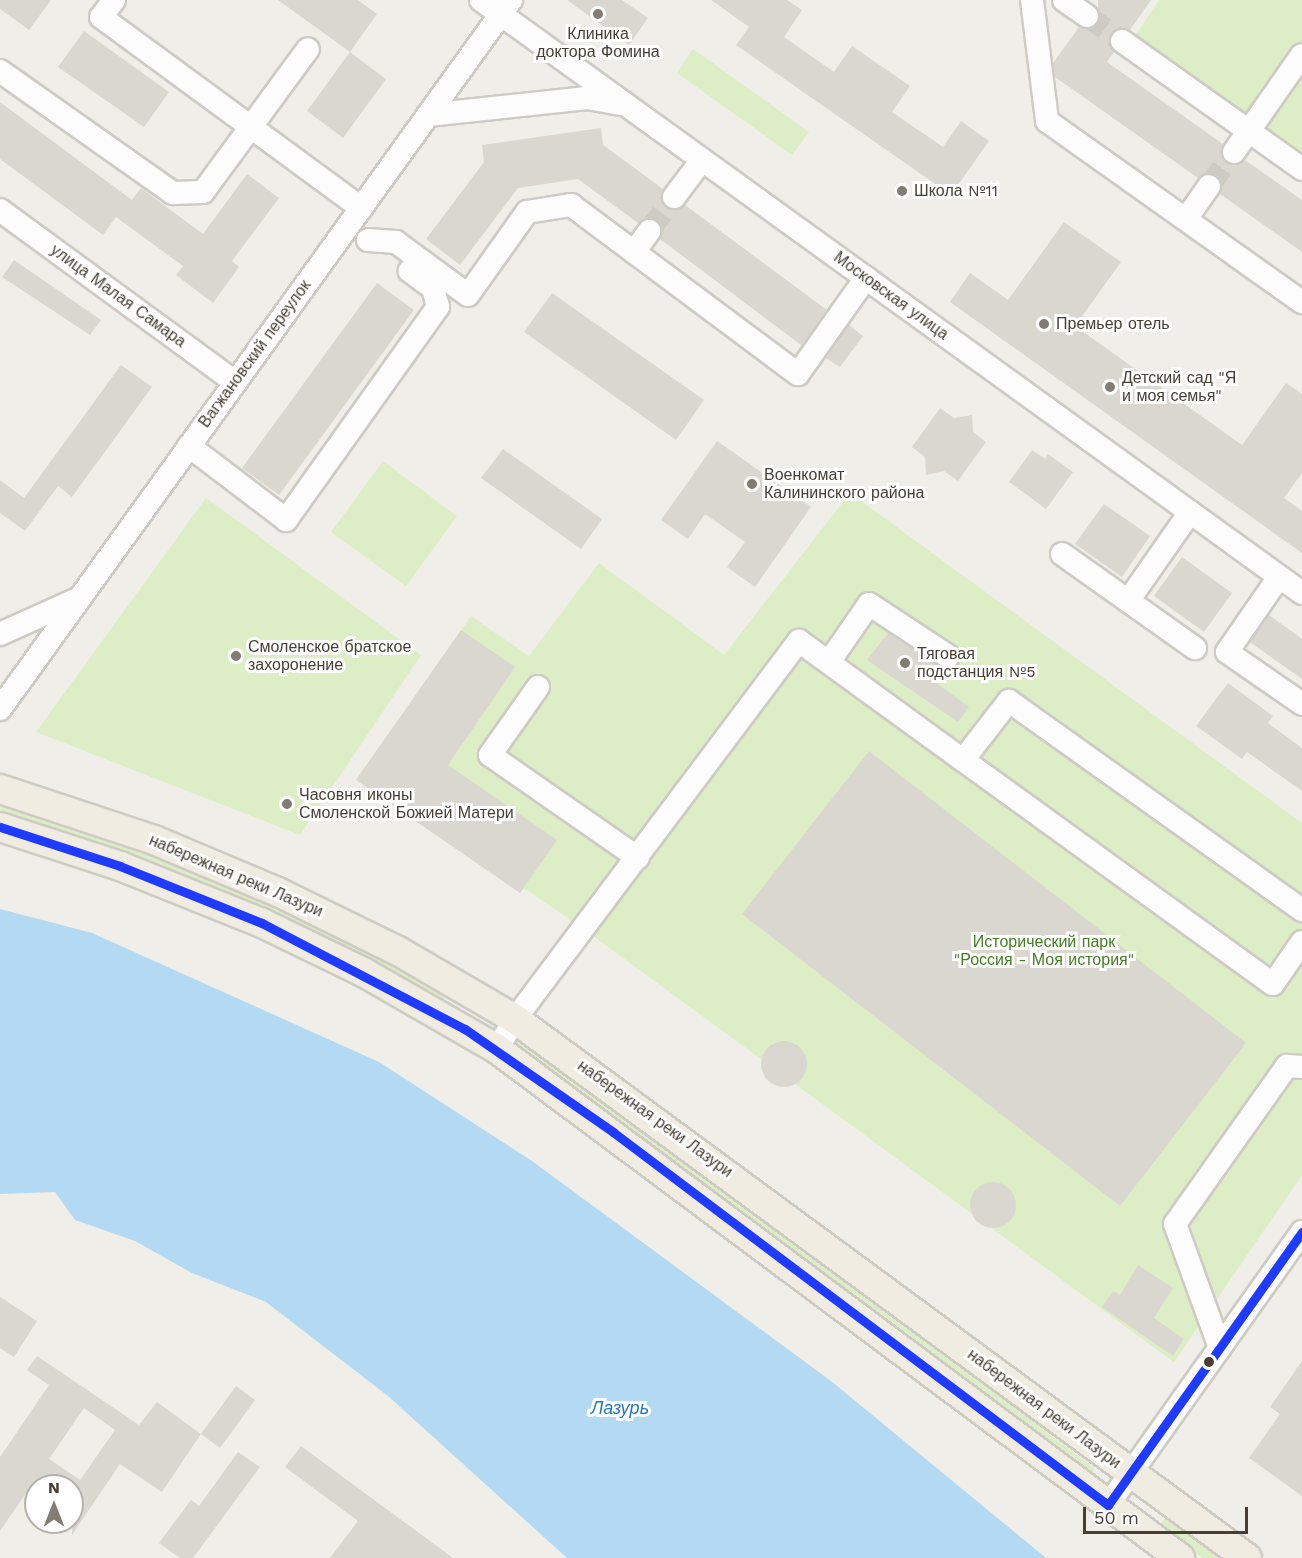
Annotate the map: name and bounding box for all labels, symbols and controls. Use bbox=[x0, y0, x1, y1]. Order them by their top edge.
marker: Клиника доктора Фомина bbox=[589, 5, 607, 23]
place label: Клиника доктора Фомина bbox=[536, 24, 660, 62]
place label: Школа №11 bbox=[914, 181, 998, 201]
marker: Школа №11 bbox=[895, 184, 909, 198]
street label: улица Малая Самара bbox=[47, 240, 189, 352]
street label: Московская улица bbox=[830, 248, 952, 344]
street label: Вагжановский переулок bbox=[195, 277, 315, 431]
place label: Премьер отель bbox=[1056, 314, 1170, 334]
marker: Премьер отель bbox=[1037, 317, 1051, 331]
place label: Детский сад "Я и моя семья" bbox=[1122, 368, 1236, 406]
marker: Детский сад "Я и моя семья" bbox=[1103, 380, 1117, 394]
place label: Военкомат Калининского района bbox=[764, 465, 924, 503]
marker: Военкомат Калининского района bbox=[745, 477, 759, 491]
place label: Смоленское братское захоронение bbox=[248, 637, 411, 675]
place label: Тяговая подстанция №5 bbox=[917, 644, 1035, 682]
marker: Смоленское братское захоронение bbox=[229, 649, 243, 663]
marker: Тяговая подстанция №5 bbox=[898, 656, 912, 670]
place label: Часовня иконы Смоленской Божией Матери bbox=[299, 785, 514, 823]
marker: Часовня иконы Смоленской Божией Матери bbox=[280, 797, 294, 811]
street label: набережная реки Лазури bbox=[146, 831, 326, 921]
park label: Исторический парк "Россия - Моя история" bbox=[954, 932, 1134, 970]
street label: набережная реки Лазури bbox=[574, 1056, 736, 1182]
street label: набережная реки Лазури bbox=[964, 1345, 1124, 1473]
unlabelled marker bbox=[1203, 1356, 1215, 1368]
water label: Лазурь bbox=[591, 1397, 649, 1419]
north arrow bbox=[24, 1474, 84, 1534]
text: N bbox=[48, 1478, 60, 1497]
scale bar bbox=[1086, 1495, 1251, 1533]
text: 50 m bbox=[1094, 1507, 1139, 1528]

